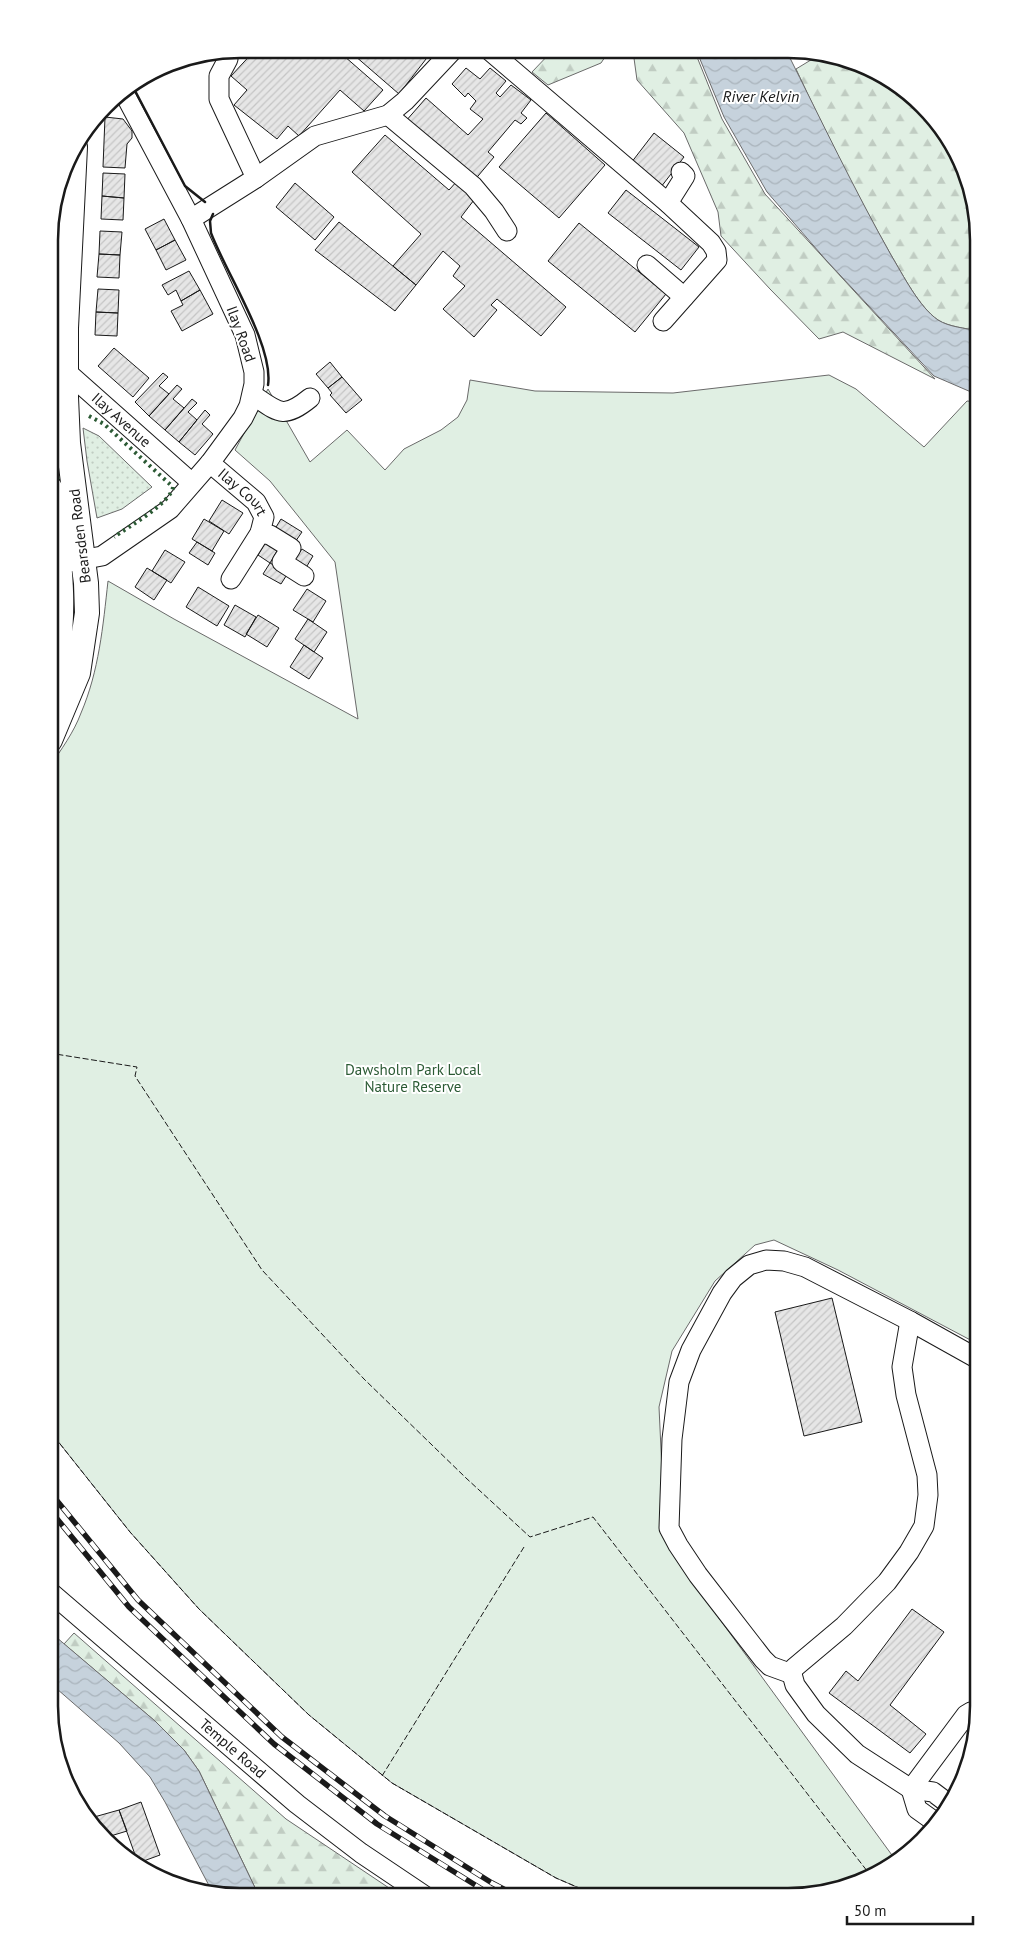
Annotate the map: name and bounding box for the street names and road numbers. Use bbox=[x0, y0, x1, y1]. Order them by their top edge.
street label: Ilay Road bbox=[223, 303, 260, 365]
street label: Ilay Avenue bbox=[88, 388, 155, 451]
street label: Ilay Court bbox=[214, 464, 272, 519]
street label: Bearsden Road bbox=[64, 488, 95, 584]
street label: Temple Road bbox=[196, 1714, 270, 1782]

